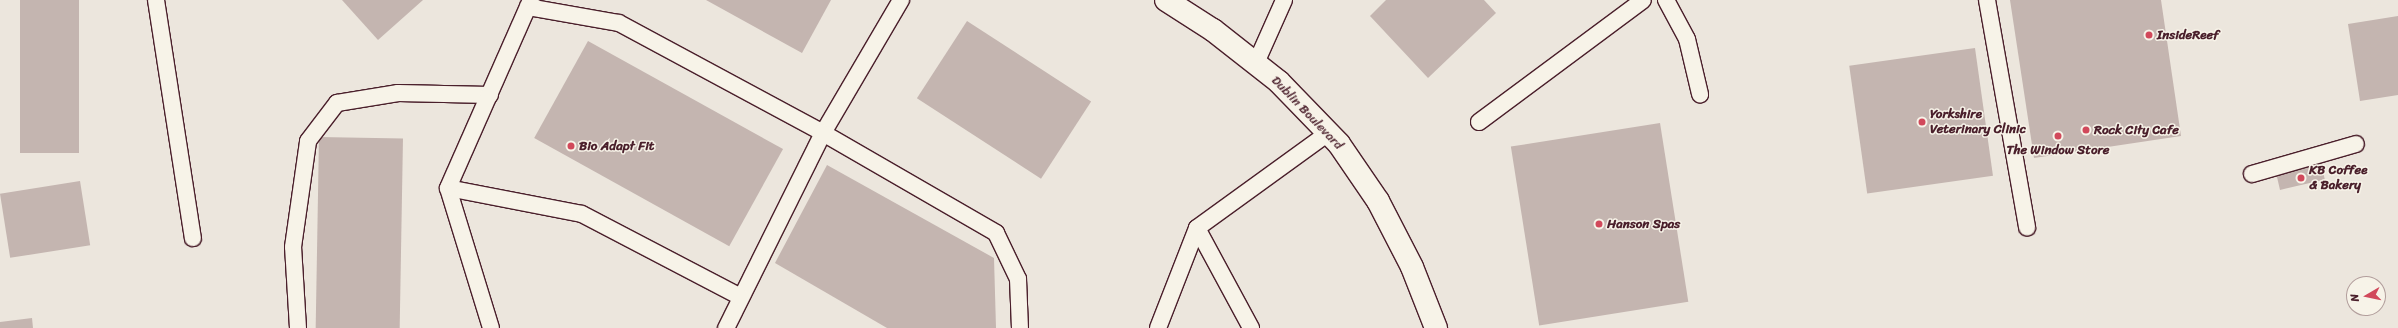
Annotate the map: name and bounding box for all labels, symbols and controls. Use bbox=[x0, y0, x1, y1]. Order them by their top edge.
place label: InsideReef bbox=[2157, 27, 2219, 43]
marker: InsideReef bbox=[2144, 30, 2154, 40]
street label: Dublin Boulevard bbox=[1268, 73, 1346, 153]
place label: Yorkshire Veterinary Clinic bbox=[1930, 107, 2026, 138]
marker: Yorkshire Veterinary Clinic bbox=[1917, 117, 1927, 127]
place label: Rock City Cafe bbox=[2094, 122, 2180, 138]
marker: Rock City Cafe bbox=[2081, 125, 2091, 135]
marker: The Window Store bbox=[2053, 131, 2063, 141]
place label: Bio Adapt Fit bbox=[579, 138, 655, 154]
marker: Bio Adapt Fit bbox=[566, 141, 576, 151]
place label: The Window Store bbox=[2007, 142, 2109, 158]
place label: KB Coffee & Bakery bbox=[2309, 163, 2368, 194]
marker: KB Coffee & Bakery bbox=[2296, 173, 2306, 183]
place label: Hanson Spas bbox=[1607, 216, 1680, 232]
marker: Hanson Spas bbox=[1594, 219, 1604, 229]
north arrow bbox=[2346, 276, 2386, 316]
text: N bbox=[2345, 293, 2365, 303]

